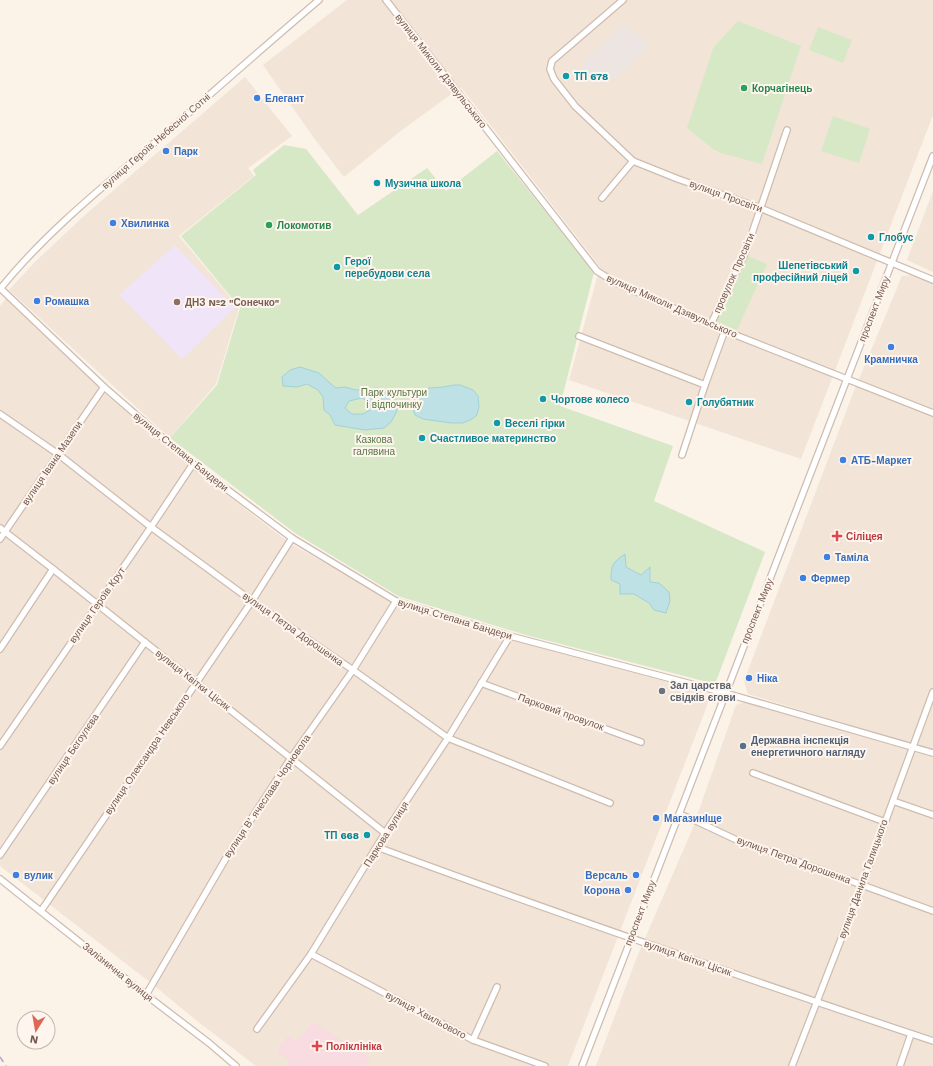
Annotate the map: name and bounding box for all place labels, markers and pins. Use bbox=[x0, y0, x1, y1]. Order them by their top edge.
marker: ТП 678 bbox=[561, 71, 571, 81]
place label: ТП 678 bbox=[574, 71, 608, 82]
marker: Корчагінець bbox=[739, 83, 749, 93]
place label: Корчагінець bbox=[752, 83, 812, 94]
marker: Елегант bbox=[252, 93, 262, 103]
place label: Елегант bbox=[265, 93, 304, 104]
marker: Парк bbox=[161, 146, 171, 156]
place label: Парк bbox=[174, 146, 199, 157]
marker: Музична школа bbox=[372, 178, 382, 188]
place label: Музична школа bbox=[385, 178, 462, 189]
marker: Хвилинка bbox=[108, 218, 118, 228]
place label: Хвилинка bbox=[121, 218, 170, 229]
marker: Локомотив bbox=[264, 220, 274, 230]
place label: Локомотив bbox=[277, 220, 331, 231]
marker: Глобус bbox=[866, 232, 876, 242]
place label: Глобус bbox=[879, 232, 914, 243]
place label: Герої перебудови села bbox=[345, 256, 431, 279]
place label: Шепетівський професійний ліцей bbox=[753, 260, 848, 283]
marker: Герої перебудови села bbox=[332, 262, 342, 272]
marker: Шепетівський професійний ліцей bbox=[851, 266, 861, 276]
marker: Ромашка bbox=[32, 296, 42, 306]
place label: Ромашка bbox=[45, 296, 90, 307]
marker: ДНЗ №2 "Сонечко" bbox=[172, 297, 182, 307]
place label: ДНЗ №2 "Сонечко" bbox=[185, 297, 280, 308]
marker: Крамничка bbox=[886, 342, 896, 352]
place label: Крамничка bbox=[864, 354, 918, 365]
marker: Чортове колесо bbox=[538, 394, 548, 404]
place label: Чортове колесо bbox=[551, 394, 629, 405]
marker: Голубятник bbox=[684, 397, 694, 407]
place label: Голубятник bbox=[697, 397, 755, 408]
marker: Веселі гірки bbox=[492, 418, 502, 428]
place label: Веселі гірки bbox=[505, 418, 565, 429]
marker: Счастливое материнство bbox=[417, 433, 427, 443]
place label: Счастливое материнство bbox=[430, 433, 556, 444]
marker: АТБ-Маркет bbox=[838, 455, 848, 465]
place label: АТБ-Маркет bbox=[851, 455, 912, 466]
marker: Сіліцея bbox=[831, 530, 843, 542]
place label: Сіліцея bbox=[846, 531, 883, 542]
marker: Таміла bbox=[822, 552, 832, 562]
place label: Таміла bbox=[835, 552, 869, 563]
marker: Фермер bbox=[798, 573, 808, 583]
place label: Фермер bbox=[811, 573, 850, 584]
marker: Ніка bbox=[744, 673, 754, 683]
place label: Ніка bbox=[757, 673, 778, 684]
place label: Зал царства свідків єгови bbox=[670, 680, 736, 703]
marker: Зал царства свідків єгови bbox=[657, 686, 667, 696]
place label: Державна інспекція енергетичного нагляду bbox=[751, 735, 866, 758]
marker: Державна інспекція енергетичного нагляду bbox=[738, 741, 748, 751]
marker: МагазинІще bbox=[651, 813, 661, 823]
place label: МагазинІще bbox=[664, 813, 722, 824]
place label: ТП 668 bbox=[324, 830, 359, 841]
marker: ТП 668 bbox=[362, 830, 372, 840]
marker: вулик bbox=[11, 870, 21, 880]
place label: вулик bbox=[24, 870, 54, 881]
place label: Версаль bbox=[585, 870, 628, 881]
marker: Версаль bbox=[631, 870, 641, 880]
place label: Корона bbox=[584, 885, 620, 896]
marker: Корона bbox=[623, 885, 633, 895]
marker: Поліклініка bbox=[311, 1040, 323, 1052]
place label: Поліклініка bbox=[326, 1041, 382, 1052]

